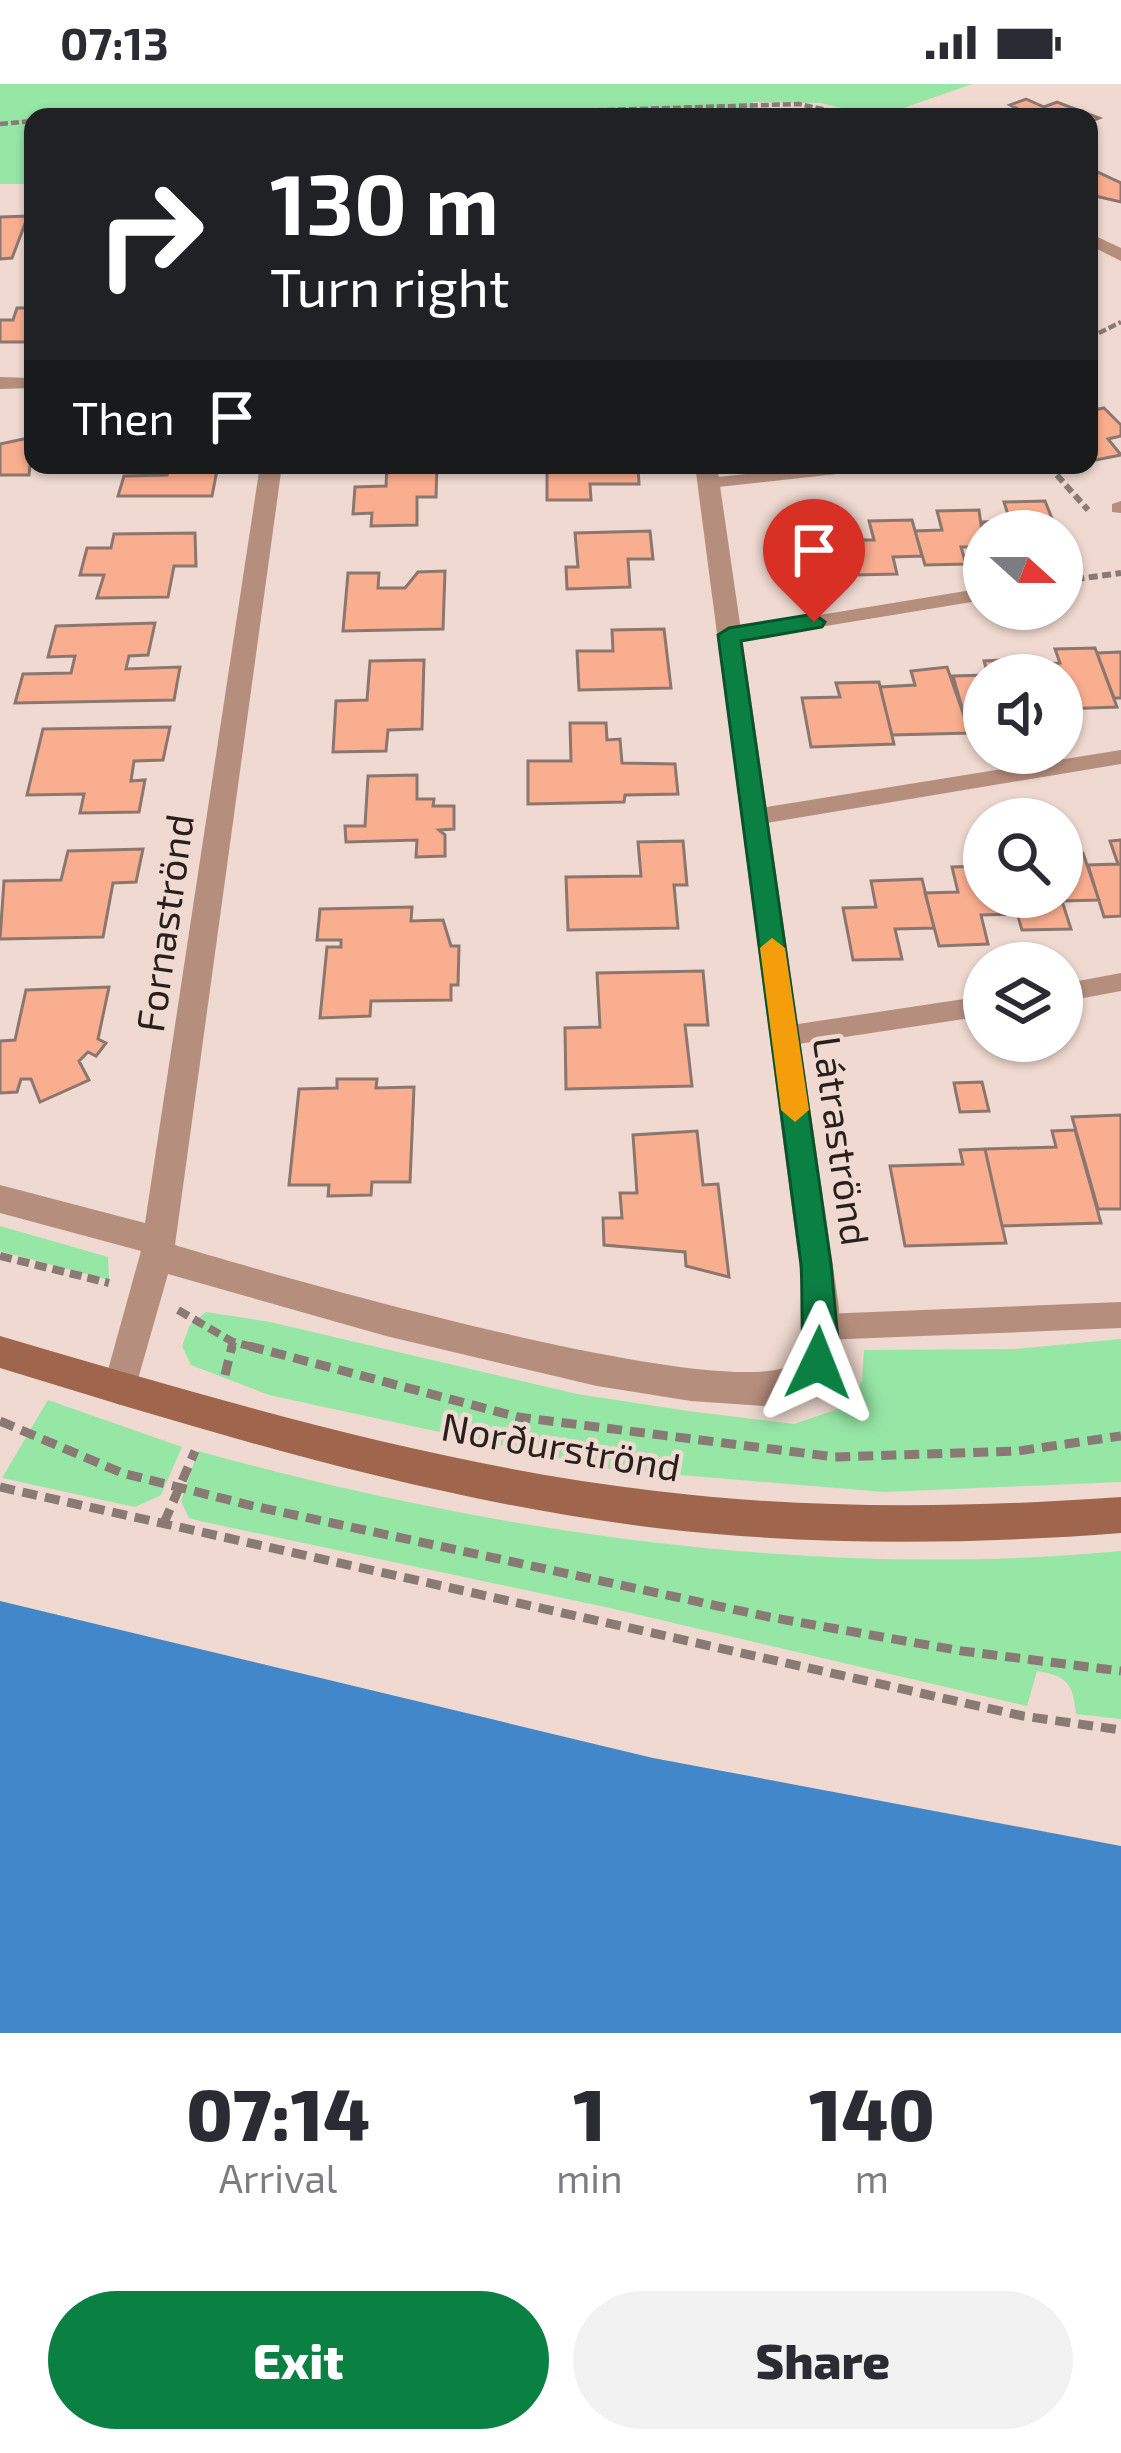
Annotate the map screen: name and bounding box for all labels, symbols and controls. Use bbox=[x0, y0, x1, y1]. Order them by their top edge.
text: 07:13 bbox=[60, 15, 169, 69]
text: 130 m bbox=[270, 151, 499, 252]
icon: right bbox=[72, 156, 228, 312]
text: Turn right bbox=[270, 253, 510, 318]
icon: arrive bbox=[199, 384, 265, 450]
text: Then bbox=[72, 390, 175, 444]
pin bbox=[763, 499, 865, 622]
north arrow bbox=[963, 510, 1083, 630]
map controls bbox=[963, 510, 1083, 1062]
icon: arrive bbox=[781, 517, 847, 583]
button: sound bbox=[963, 654, 1083, 774]
button: search bbox=[963, 798, 1083, 918]
street label: Fornaströnd bbox=[125, 811, 202, 1035]
button: layers bbox=[963, 942, 1083, 1062]
street label: Látraströnd bbox=[805, 1033, 880, 1248]
position arrow bbox=[755, 1300, 881, 1426]
street label: Norðurströnd bbox=[438, 1401, 684, 1490]
text: 07:14 bbox=[186, 2069, 370, 2155]
text: 1 bbox=[573, 2069, 606, 2155]
text: 140 bbox=[809, 2069, 935, 2155]
text: Arrival bbox=[219, 2154, 337, 2201]
text: min bbox=[556, 2154, 623, 2201]
text: m bbox=[855, 2154, 889, 2201]
button: Exit bbox=[48, 2291, 549, 2429]
button: Share bbox=[573, 2291, 1073, 2429]

